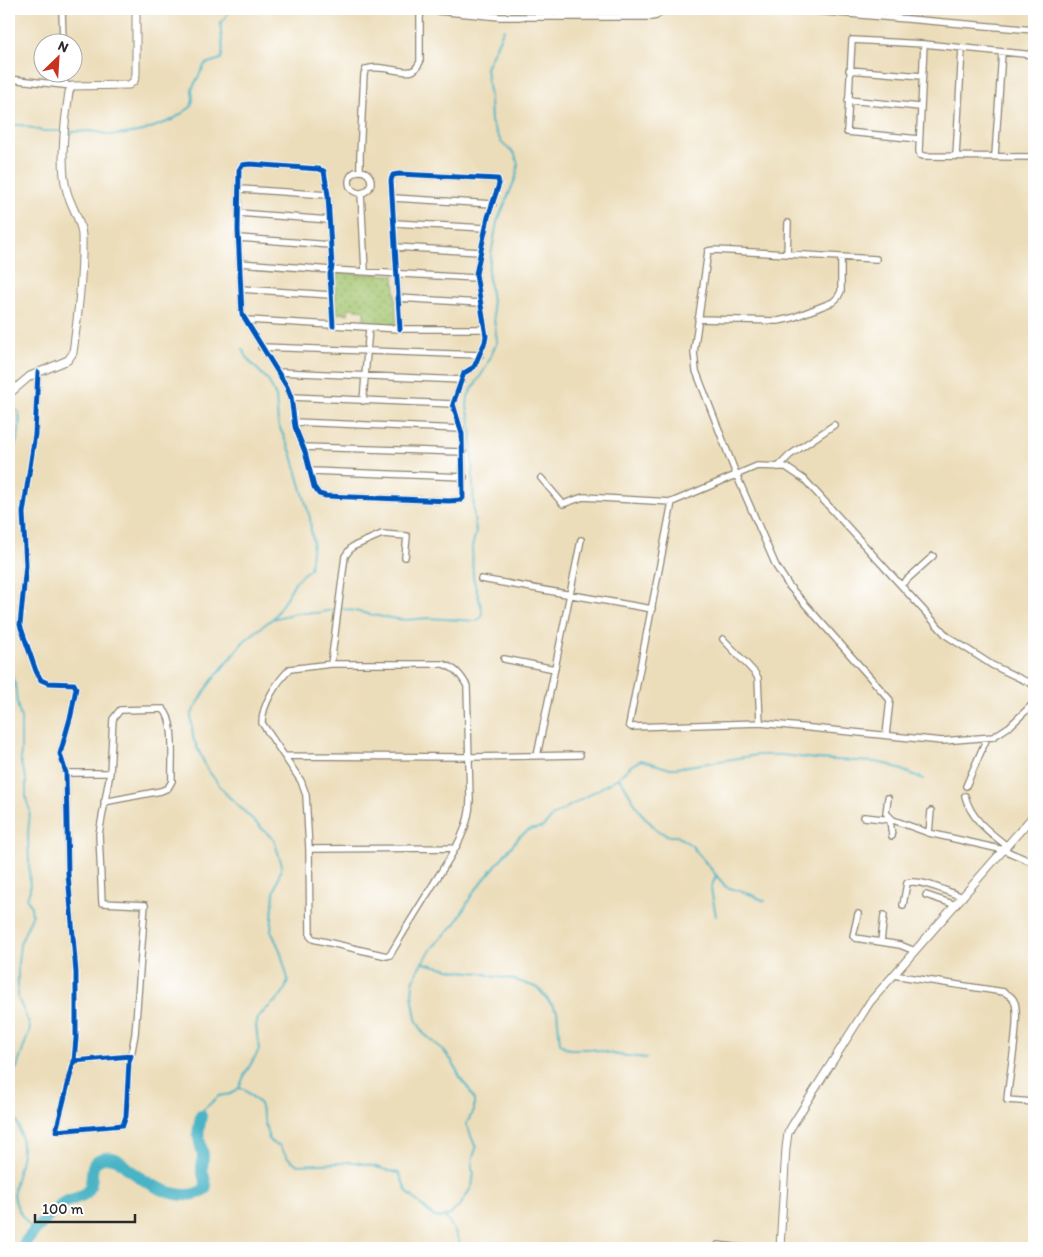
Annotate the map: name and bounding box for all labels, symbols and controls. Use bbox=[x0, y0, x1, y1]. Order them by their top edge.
north arrow bbox=[32, 32, 82, 82]
text: N bbox=[55, 37, 71, 56]
scale bar bbox=[35, 1192, 135, 1224]
text: 100 m bbox=[42, 1200, 84, 1218]

